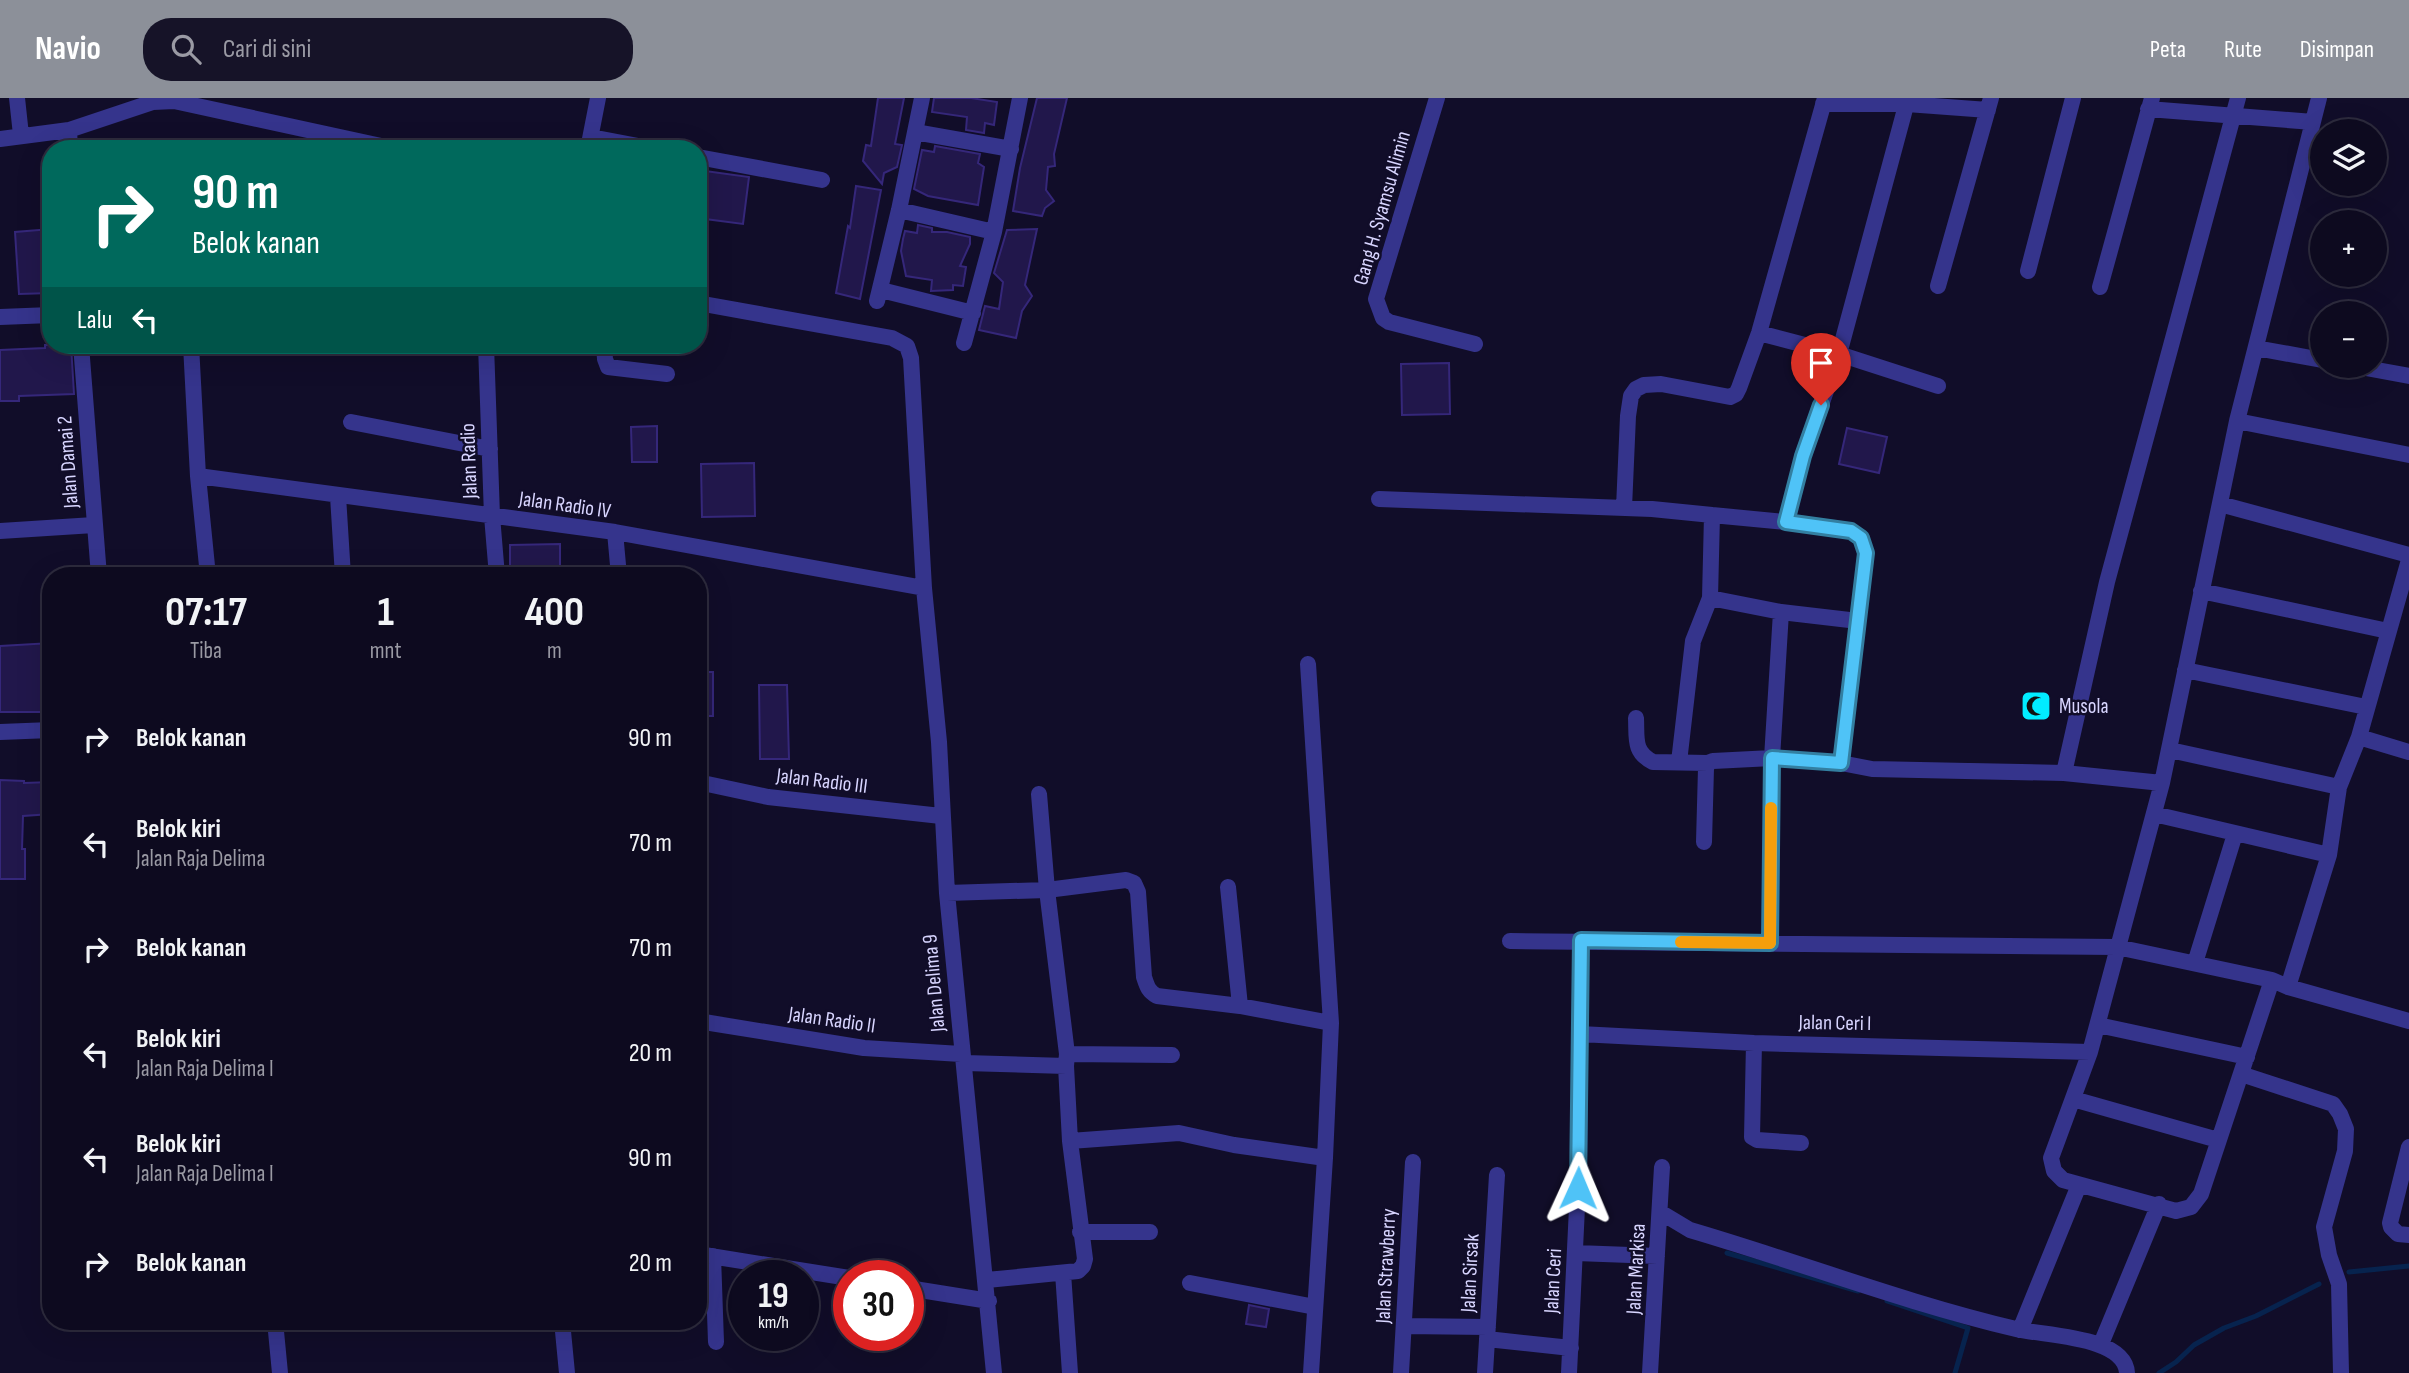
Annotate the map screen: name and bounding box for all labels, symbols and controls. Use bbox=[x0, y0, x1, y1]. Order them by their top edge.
search box bbox=[143, 18, 633, 81]
text: Navio bbox=[35, 29, 101, 69]
icon: search bbox=[167, 30, 205, 68]
text: Cari di sini bbox=[223, 34, 311, 65]
text: Peta bbox=[2150, 35, 2186, 64]
text: Rute bbox=[2224, 35, 2262, 64]
text: Disimpan bbox=[2300, 35, 2374, 64]
map controls bbox=[2310, 119, 2387, 378]
button: layers bbox=[2310, 119, 2387, 196]
street label: Gang H. Syamsu Alimin bbox=[1348, 128, 1416, 288]
text: 90 m bbox=[192, 164, 279, 223]
icon: right bbox=[77, 168, 168, 259]
button: + bbox=[2310, 210, 2387, 287]
text: Belok kanan bbox=[192, 224, 320, 263]
icon: left bbox=[126, 301, 164, 339]
button: − bbox=[2310, 301, 2387, 378]
text: Lalu bbox=[77, 305, 112, 336]
pin bbox=[1791, 333, 1851, 405]
icon: arrive bbox=[1802, 344, 1840, 382]
street label: Jalan Damai 2 bbox=[52, 415, 84, 510]
street label: Jalan Radio bbox=[455, 423, 483, 500]
street label: Jalan Radio IV bbox=[516, 486, 613, 524]
text: 07:17 bbox=[165, 587, 247, 638]
text: 1 bbox=[377, 587, 394, 638]
text: 400 bbox=[525, 587, 584, 638]
text: Tiba bbox=[190, 637, 222, 665]
text: mnt bbox=[370, 637, 402, 665]
text: m bbox=[547, 637, 562, 665]
mosque icon: Musola bbox=[2019, 689, 2053, 723]
place label: Musola bbox=[2059, 694, 2109, 719]
icon: right bbox=[77, 720, 115, 758]
text: Belok kanan bbox=[136, 723, 246, 754]
text: 90 m bbox=[628, 723, 672, 754]
street label: Jalan Radio III bbox=[774, 763, 869, 799]
text: Belok kiri bbox=[136, 814, 221, 845]
icon: left bbox=[77, 825, 115, 863]
text: 70 m bbox=[629, 828, 672, 859]
text: Jalan Raja Delima bbox=[136, 845, 265, 873]
icon: right bbox=[77, 930, 115, 968]
text: Belok kanan bbox=[136, 933, 246, 964]
text: 70 m bbox=[629, 933, 672, 964]
street label: Jalan Delima 9 bbox=[917, 933, 951, 1034]
street label: Jalan Radio II bbox=[786, 1001, 877, 1038]
street label: Jalan Ceri I bbox=[1797, 1010, 1872, 1036]
text: Belok kiri bbox=[136, 1024, 221, 1055]
icon: left bbox=[77, 1035, 115, 1073]
text: 20 m bbox=[629, 1038, 672, 1069]
text: Jalan Raja Delima I bbox=[136, 1055, 274, 1083]
text: Belok kiri bbox=[136, 1129, 221, 1160]
icon: left bbox=[77, 1140, 115, 1178]
text: 90 m bbox=[628, 1143, 672, 1174]
position arrow bbox=[1541, 1151, 1615, 1225]
text: Jalan Raja Delima I bbox=[136, 1160, 274, 1188]
street label: Jalan Strawberry bbox=[1370, 1208, 1401, 1325]
street label: Jalan Markisa bbox=[1621, 1223, 1651, 1316]
street label: Jalan Sirsak bbox=[1455, 1233, 1485, 1314]
icon: right bbox=[77, 1245, 115, 1283]
text: Belok kanan bbox=[136, 1248, 246, 1279]
text: 20 m bbox=[629, 1248, 672, 1279]
street label: Jalan Ceri bbox=[1539, 1248, 1567, 1315]
speed limit sign: 30 bbox=[833, 1260, 924, 1351]
text: 19 bbox=[758, 1275, 789, 1318]
text: km/h bbox=[758, 1312, 789, 1333]

